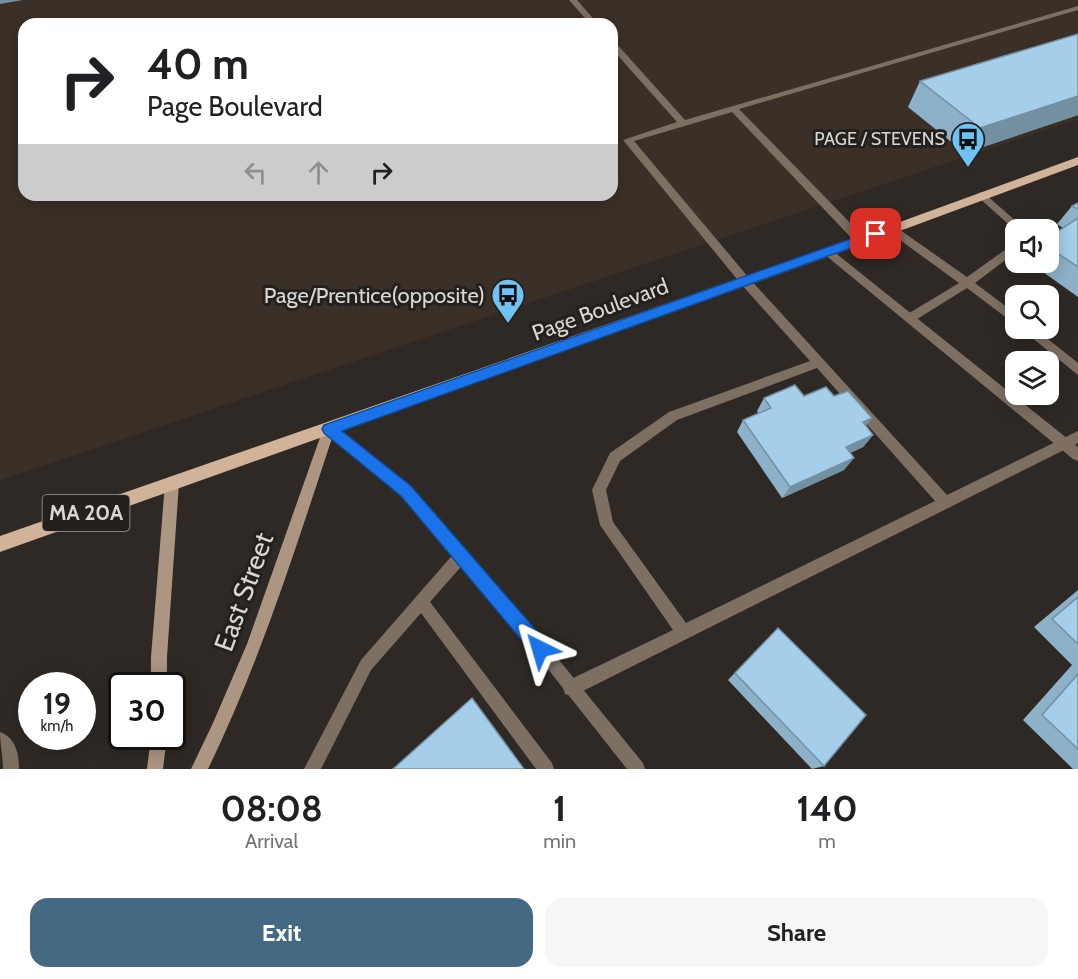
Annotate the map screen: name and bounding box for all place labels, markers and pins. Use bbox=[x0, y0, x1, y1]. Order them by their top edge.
bus stop icon: PAGE / STEVENS bbox=[950, 121, 986, 168]
place label: PAGE / STEVENS bbox=[814, 128, 945, 150]
pin bbox=[850, 208, 901, 259]
bus stop icon: Page/Prentice(opposite) bbox=[490, 277, 526, 324]
place label: Page/Prentice(opposite) bbox=[264, 282, 485, 309]

